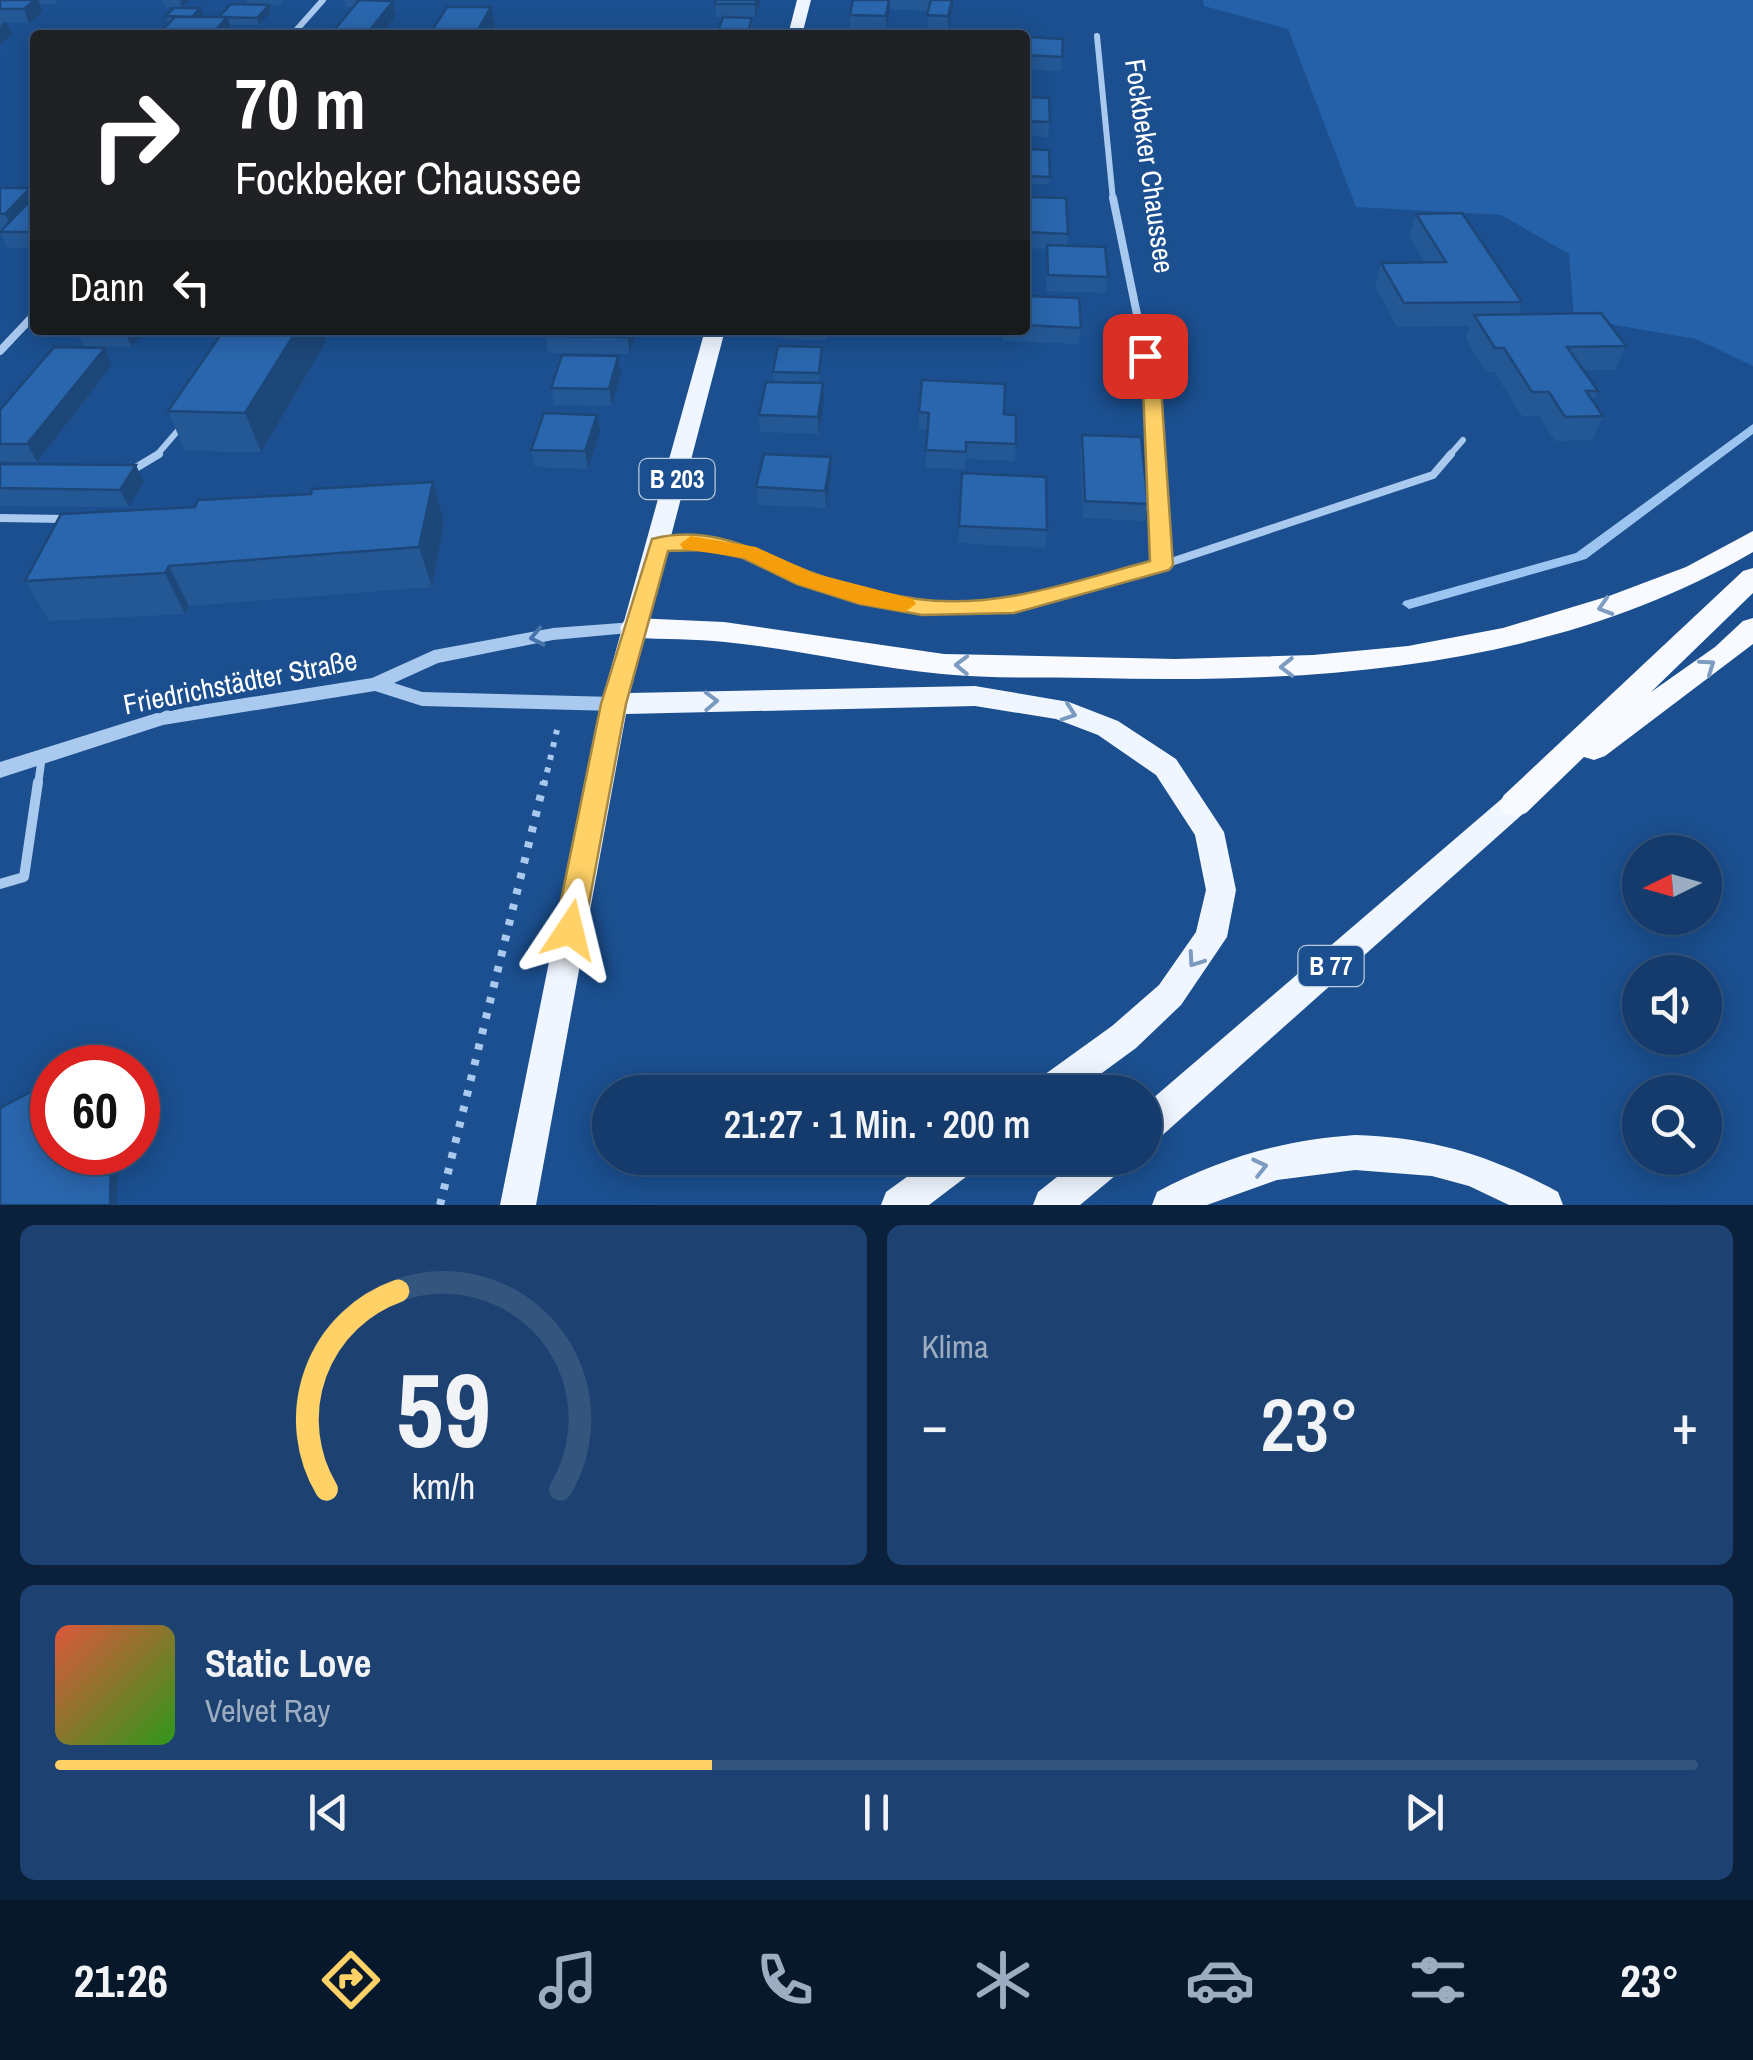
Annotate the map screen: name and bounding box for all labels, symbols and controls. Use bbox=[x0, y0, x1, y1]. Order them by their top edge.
street label: Fockbeker Chaussee bbox=[1116, 56, 1184, 276]
text: 70 m bbox=[235, 57, 366, 151]
icon: right bbox=[70, 70, 200, 200]
text: Fockbeker Chaussee bbox=[235, 147, 582, 208]
icon: left bbox=[164, 260, 219, 315]
text: Dann bbox=[70, 262, 144, 313]
pin bbox=[1103, 314, 1188, 399]
icon: arrive bbox=[1118, 329, 1173, 384]
road number: B 203 bbox=[640, 459, 714, 499]
one-way arrow bbox=[1597, 595, 1614, 616]
one-way arrow bbox=[529, 626, 546, 647]
street label: Friedrichstädter Straße bbox=[120, 641, 360, 723]
one-way arrow bbox=[954, 654, 970, 676]
one-way arrow bbox=[1278, 656, 1294, 677]
one-way arrow bbox=[1697, 660, 1716, 678]
one-way arrow bbox=[704, 691, 720, 712]
one-way arrow bbox=[1060, 702, 1077, 722]
north arrow bbox=[1622, 835, 1722, 935]
map controls bbox=[1622, 835, 1722, 1175]
position arrow bbox=[518, 878, 622, 982]
road number: B 77 bbox=[1298, 946, 1364, 986]
one-way arrow bbox=[1189, 949, 1207, 967]
button: sound bbox=[1622, 955, 1722, 1055]
speed limit sign: 60 bbox=[30, 1045, 160, 1175]
button: search bbox=[1622, 1075, 1722, 1175]
text: 21:27 · 1 Min. · 200 m bbox=[724, 1099, 1030, 1150]
one-way arrow bbox=[1251, 1158, 1268, 1179]
text: Klima bbox=[922, 1325, 989, 1368]
text: 59 bbox=[396, 1339, 491, 1479]
text: 23° bbox=[1261, 1373, 1359, 1474]
text: − bbox=[922, 1387, 948, 1461]
text: + bbox=[1672, 1387, 1698, 1461]
text: km/h bbox=[411, 1462, 475, 1510]
text: Static Love bbox=[205, 1638, 371, 1689]
text: Velvet Ray bbox=[205, 1689, 330, 1732]
icon: previous bbox=[301, 1785, 356, 1840]
icon: pause bbox=[849, 1785, 904, 1840]
icon: next bbox=[1397, 1785, 1452, 1840]
icon: directions bbox=[316, 1945, 386, 2015]
icon: music bbox=[533, 1945, 603, 2015]
icon: phone bbox=[750, 1945, 820, 2015]
icon: climate bbox=[968, 1945, 1038, 2015]
icon: car bbox=[1185, 1945, 1255, 2015]
icon: filters bbox=[1403, 1945, 1473, 2015]
text: 21:26 bbox=[74, 1950, 168, 2011]
text: 23° bbox=[1620, 1950, 1679, 2011]

